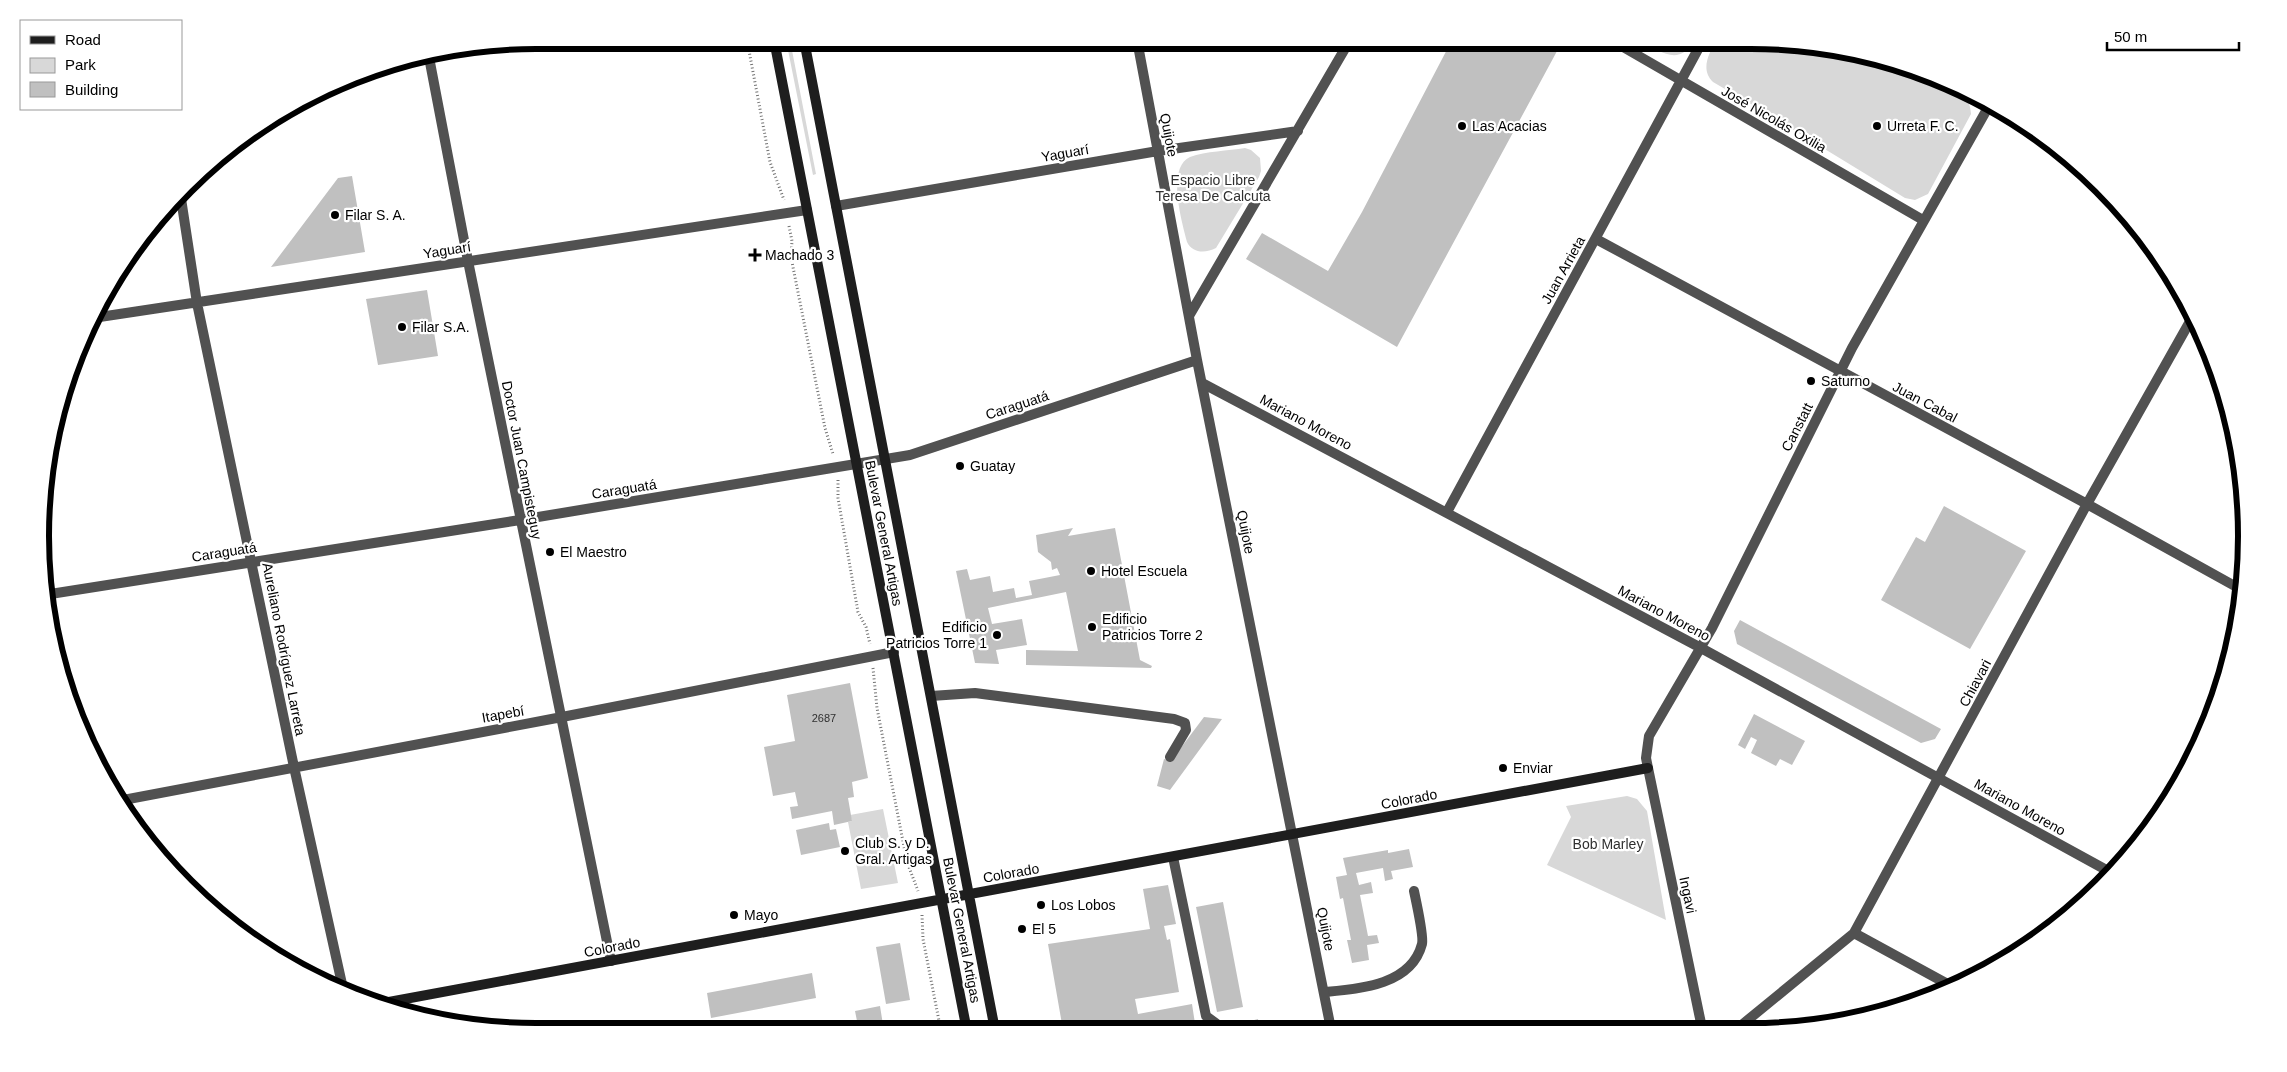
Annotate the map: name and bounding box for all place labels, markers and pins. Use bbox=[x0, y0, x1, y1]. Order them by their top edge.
place label: Las Acacias bbox=[1472, 118, 1547, 134]
place label: Urreta F. C. bbox=[1887, 118, 1959, 134]
marker: Las Acacias bbox=[1456, 120, 1468, 132]
marker: Urreta F. C. bbox=[1871, 120, 1883, 132]
place label: Filar S. A. bbox=[345, 207, 406, 223]
marker: Filar S. A. bbox=[329, 209, 341, 221]
place label: Machado 3 bbox=[765, 247, 834, 263]
marker: Machado 3 bbox=[749, 249, 761, 261]
place label: Filar S.A. bbox=[412, 319, 470, 335]
marker: Filar S.A. bbox=[396, 321, 408, 333]
place label: Saturno bbox=[1821, 373, 1870, 389]
marker: Saturno bbox=[1805, 375, 1817, 387]
place label: Guatay bbox=[970, 458, 1015, 474]
marker: Guatay bbox=[954, 460, 966, 472]
place label: El Maestro bbox=[560, 544, 627, 560]
marker: El Maestro bbox=[544, 546, 556, 558]
place label: Hotel Escuela bbox=[1101, 563, 1188, 579]
marker: Hotel Escuela bbox=[1085, 565, 1097, 577]
place label: Edificio Patricios Torre 2 bbox=[1102, 611, 1203, 643]
place label: Edificio Patricios Torre 1 bbox=[886, 619, 987, 651]
marker: Edificio Patricios Torre 2 bbox=[1086, 621, 1098, 633]
marker: Edificio Patricios Torre 1 bbox=[991, 629, 1003, 641]
place label: Enviar bbox=[1513, 760, 1553, 776]
marker: Enviar bbox=[1497, 762, 1509, 774]
place label: Club S. y D. Gral. Artigas bbox=[855, 835, 932, 867]
marker: Club S. y D. Gral. Artigas bbox=[839, 845, 851, 857]
place label: Los Lobos bbox=[1051, 897, 1116, 913]
marker: Los Lobos bbox=[1035, 899, 1047, 911]
place label: Mayo bbox=[744, 907, 778, 923]
marker: Mayo bbox=[728, 909, 740, 921]
place label: El 5 bbox=[1032, 921, 1056, 937]
marker: El 5 bbox=[1016, 923, 1028, 935]

